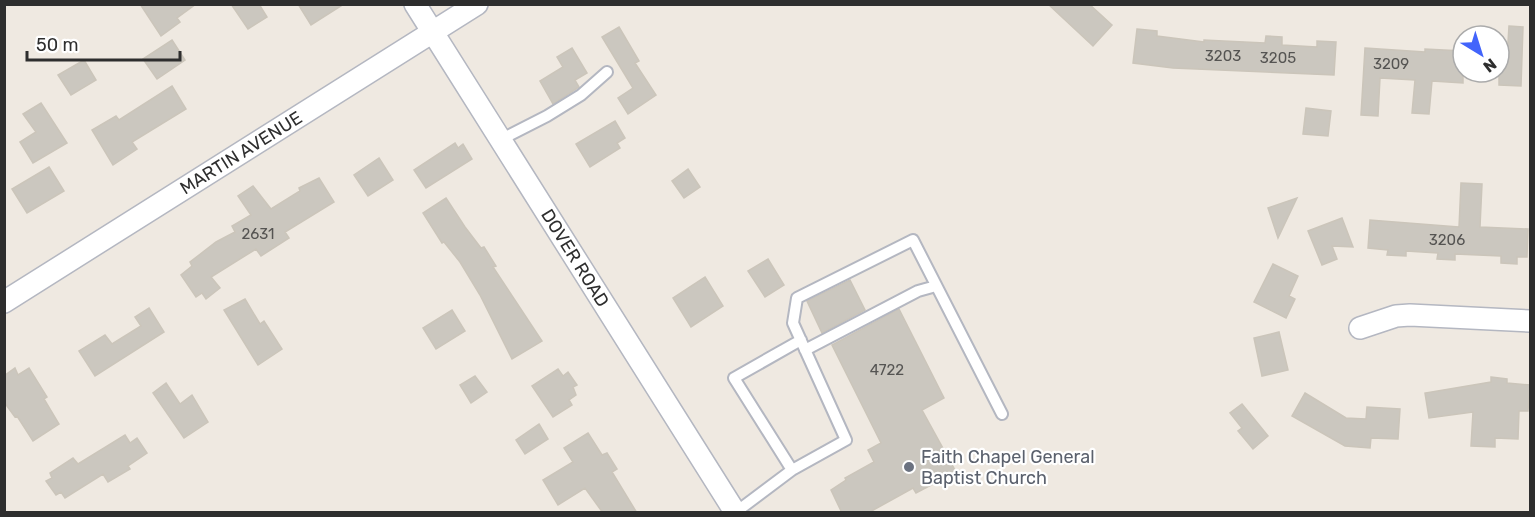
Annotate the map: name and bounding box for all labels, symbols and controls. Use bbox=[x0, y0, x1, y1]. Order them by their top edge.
scale bar bbox=[27, 24, 180, 62]
north arrow bbox=[1451, 24, 1511, 84]
text: 50 m bbox=[36, 34, 79, 56]
house number: 3203 bbox=[1205, 47, 1241, 65]
house number: 3205 bbox=[1260, 49, 1296, 67]
text: N bbox=[1480, 54, 1500, 76]
house number: 3209 bbox=[1373, 55, 1409, 73]
street label: MARTIN AVENUE bbox=[176, 107, 306, 199]
street label: DOVER ROAD bbox=[536, 205, 614, 311]
house number: 2631 bbox=[241, 225, 275, 243]
house number: 3206 bbox=[1429, 231, 1465, 249]
house number: 4722 bbox=[870, 361, 904, 379]
place label: Faith Chapel General Baptist Church bbox=[921, 446, 1095, 489]
marker: Faith Chapel General Baptist Church bbox=[902, 460, 916, 474]

